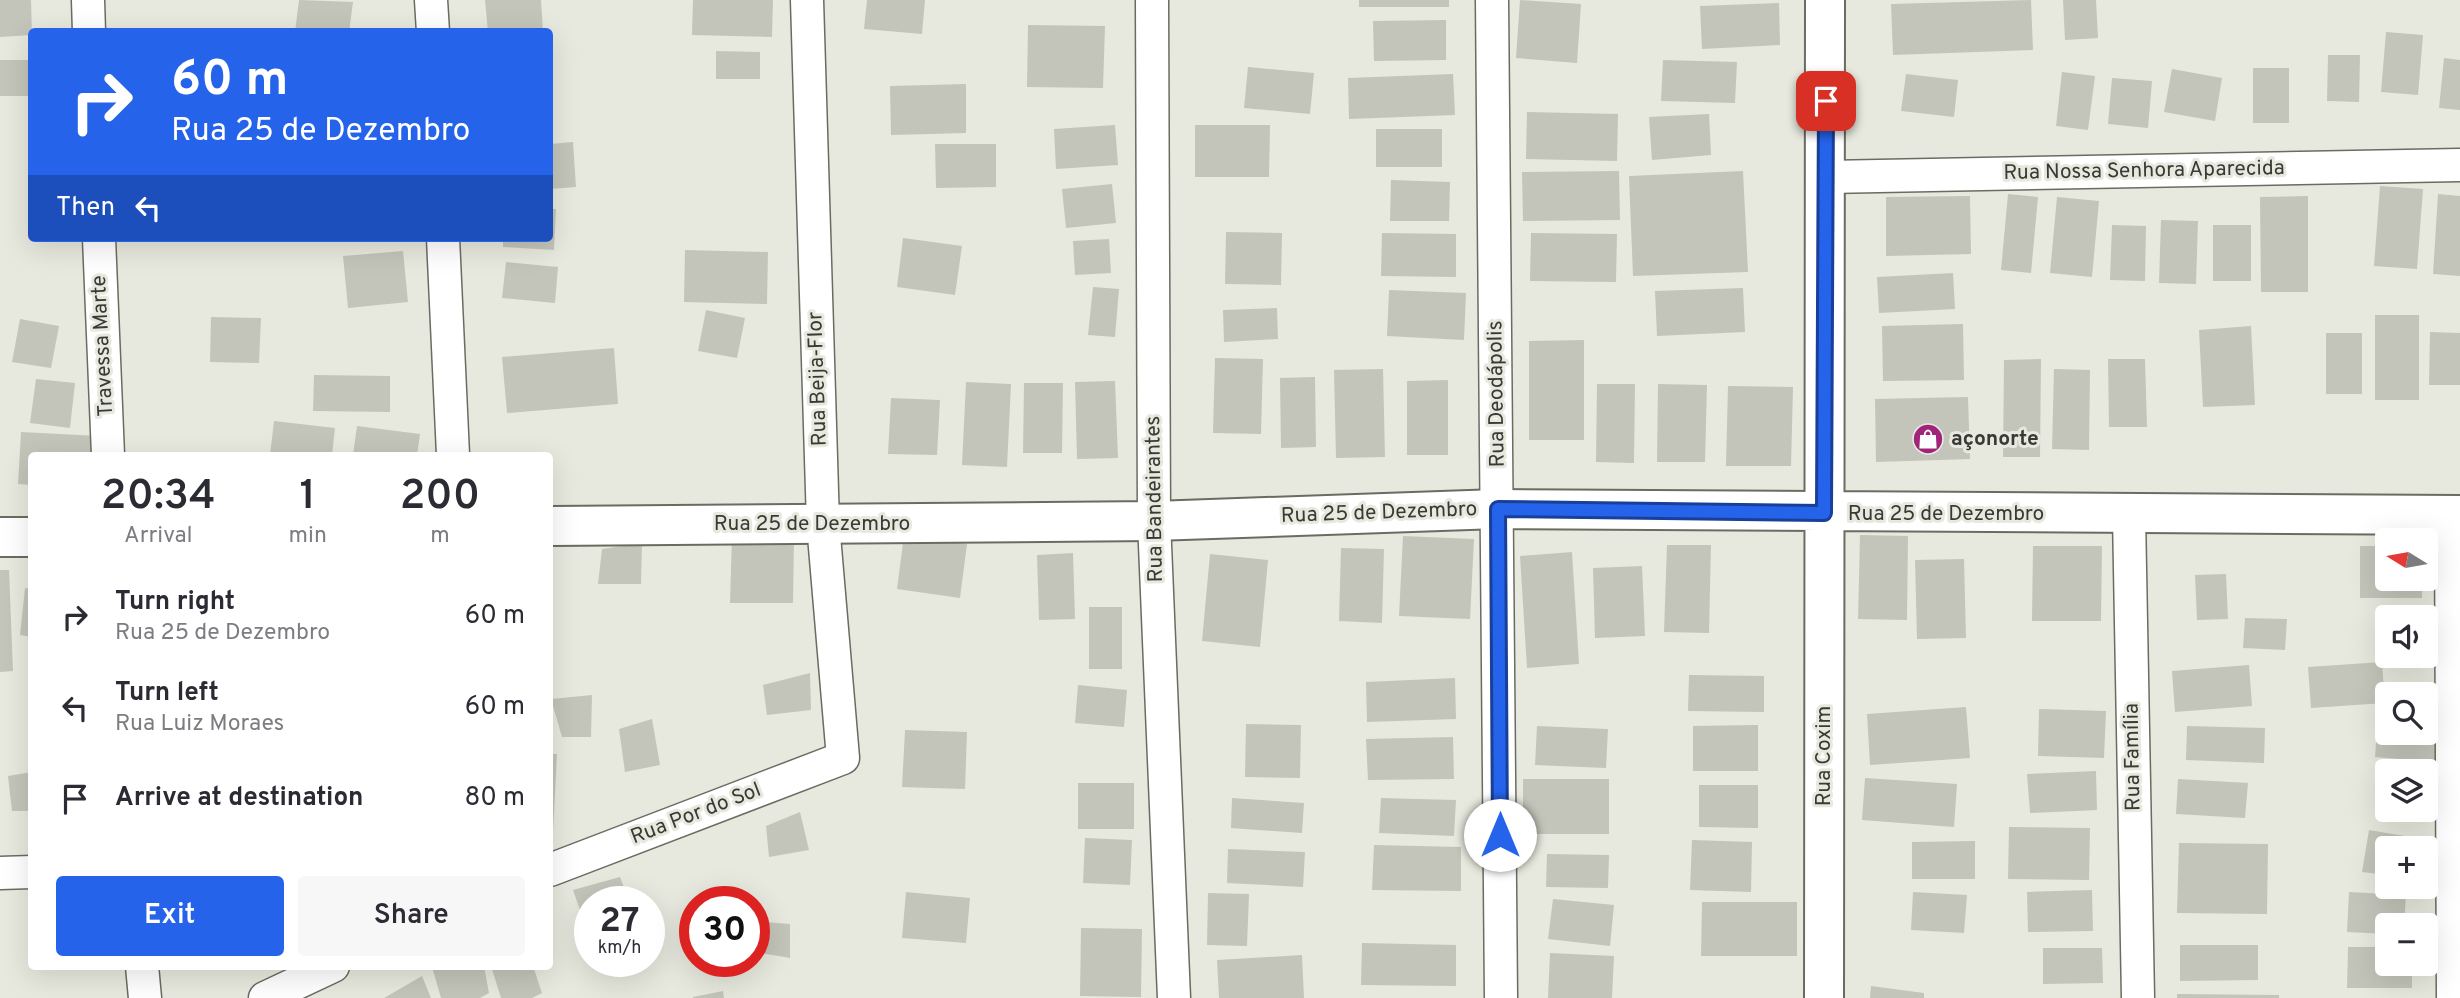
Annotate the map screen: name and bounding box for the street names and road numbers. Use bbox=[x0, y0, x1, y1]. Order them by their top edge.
street label: Rua Nossa Senhora Aparecida bbox=[2003, 155, 2285, 187]
street label: Travessa Marte bbox=[86, 275, 120, 417]
street label: Rua Beija-Flor bbox=[802, 311, 834, 447]
street label: Rua Deodápolis bbox=[1482, 320, 1512, 468]
street label: Rua Bandeirantes bbox=[1140, 415, 1170, 583]
street label: Rua 25 de Dezembro bbox=[1280, 496, 1478, 530]
street label: Rua 25 de Dezembro bbox=[1848, 501, 2044, 528]
street label: Rua 25 de Dezembro bbox=[714, 511, 910, 538]
street label: Rua Família bbox=[2119, 703, 2147, 811]
street label: Rua Coxim bbox=[1811, 706, 1838, 806]
street label: Rua Por do Sol bbox=[627, 777, 765, 851]

